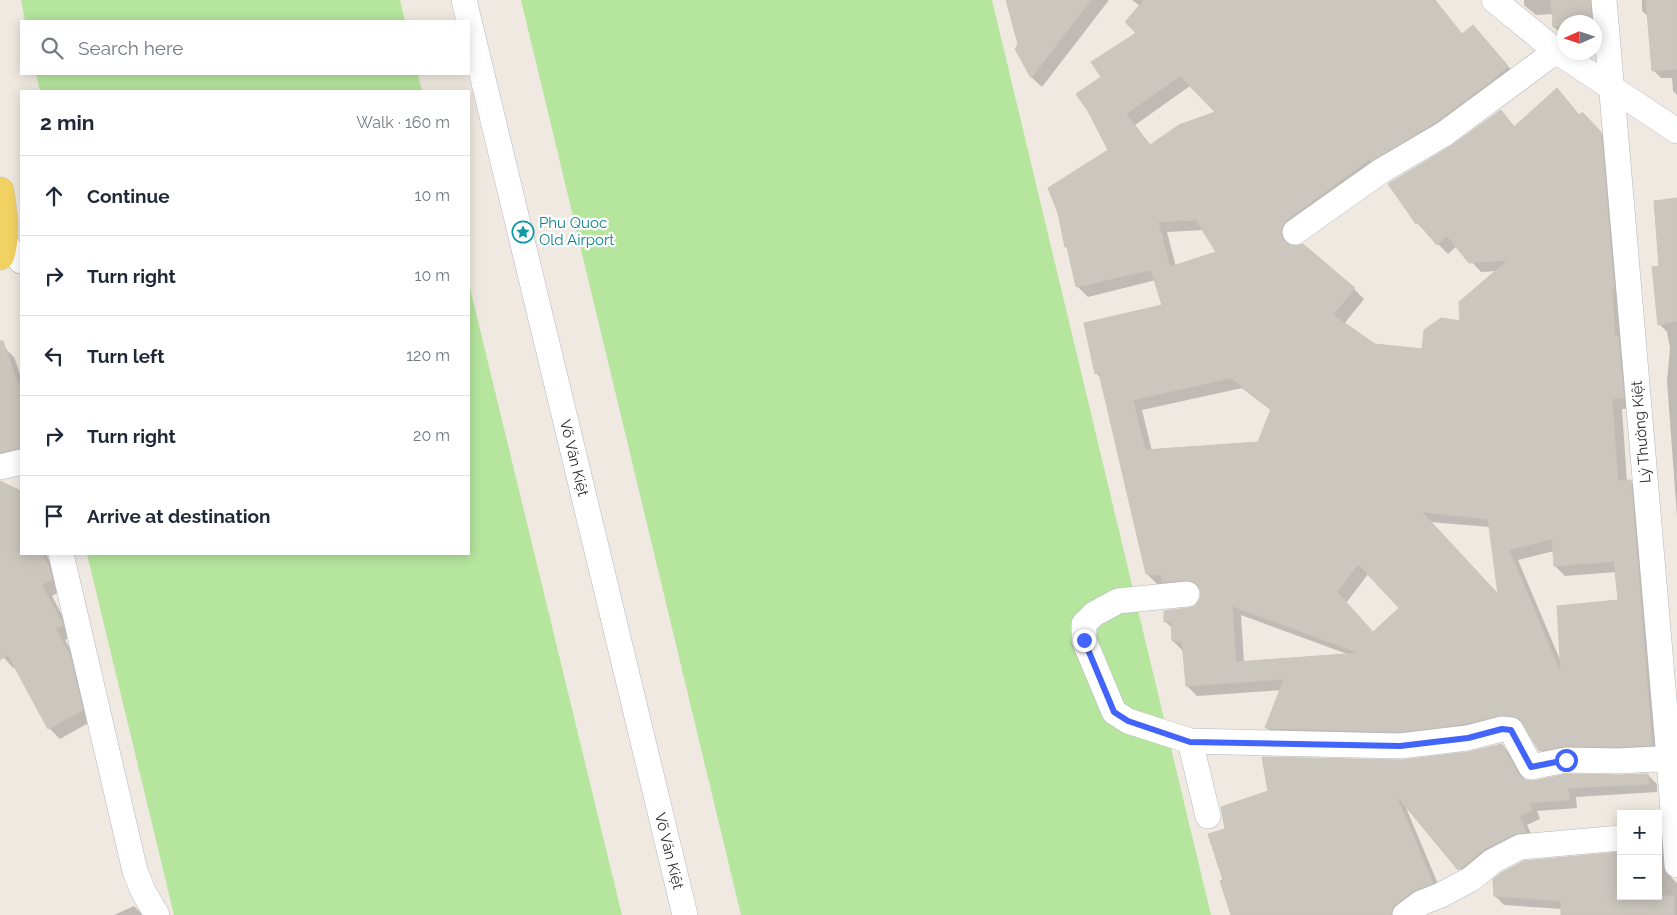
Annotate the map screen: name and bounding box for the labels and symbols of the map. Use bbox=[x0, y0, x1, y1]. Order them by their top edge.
north arrow bbox=[1557, 15, 1602, 60]
place label: Phu Quoc Old Airport bbox=[539, 214, 614, 249]
place icon: Phu Quoc Old Airport bbox=[511, 220, 535, 244]
street label: Lý Thường Kiệt bbox=[1628, 380, 1654, 484]
street label: Võ Văn Kiệt bbox=[556, 418, 592, 498]
route end bbox=[1073, 629, 1096, 652]
route start bbox=[1555, 749, 1578, 772]
street label: Võ Văn Kiệt bbox=[651, 811, 687, 891]

